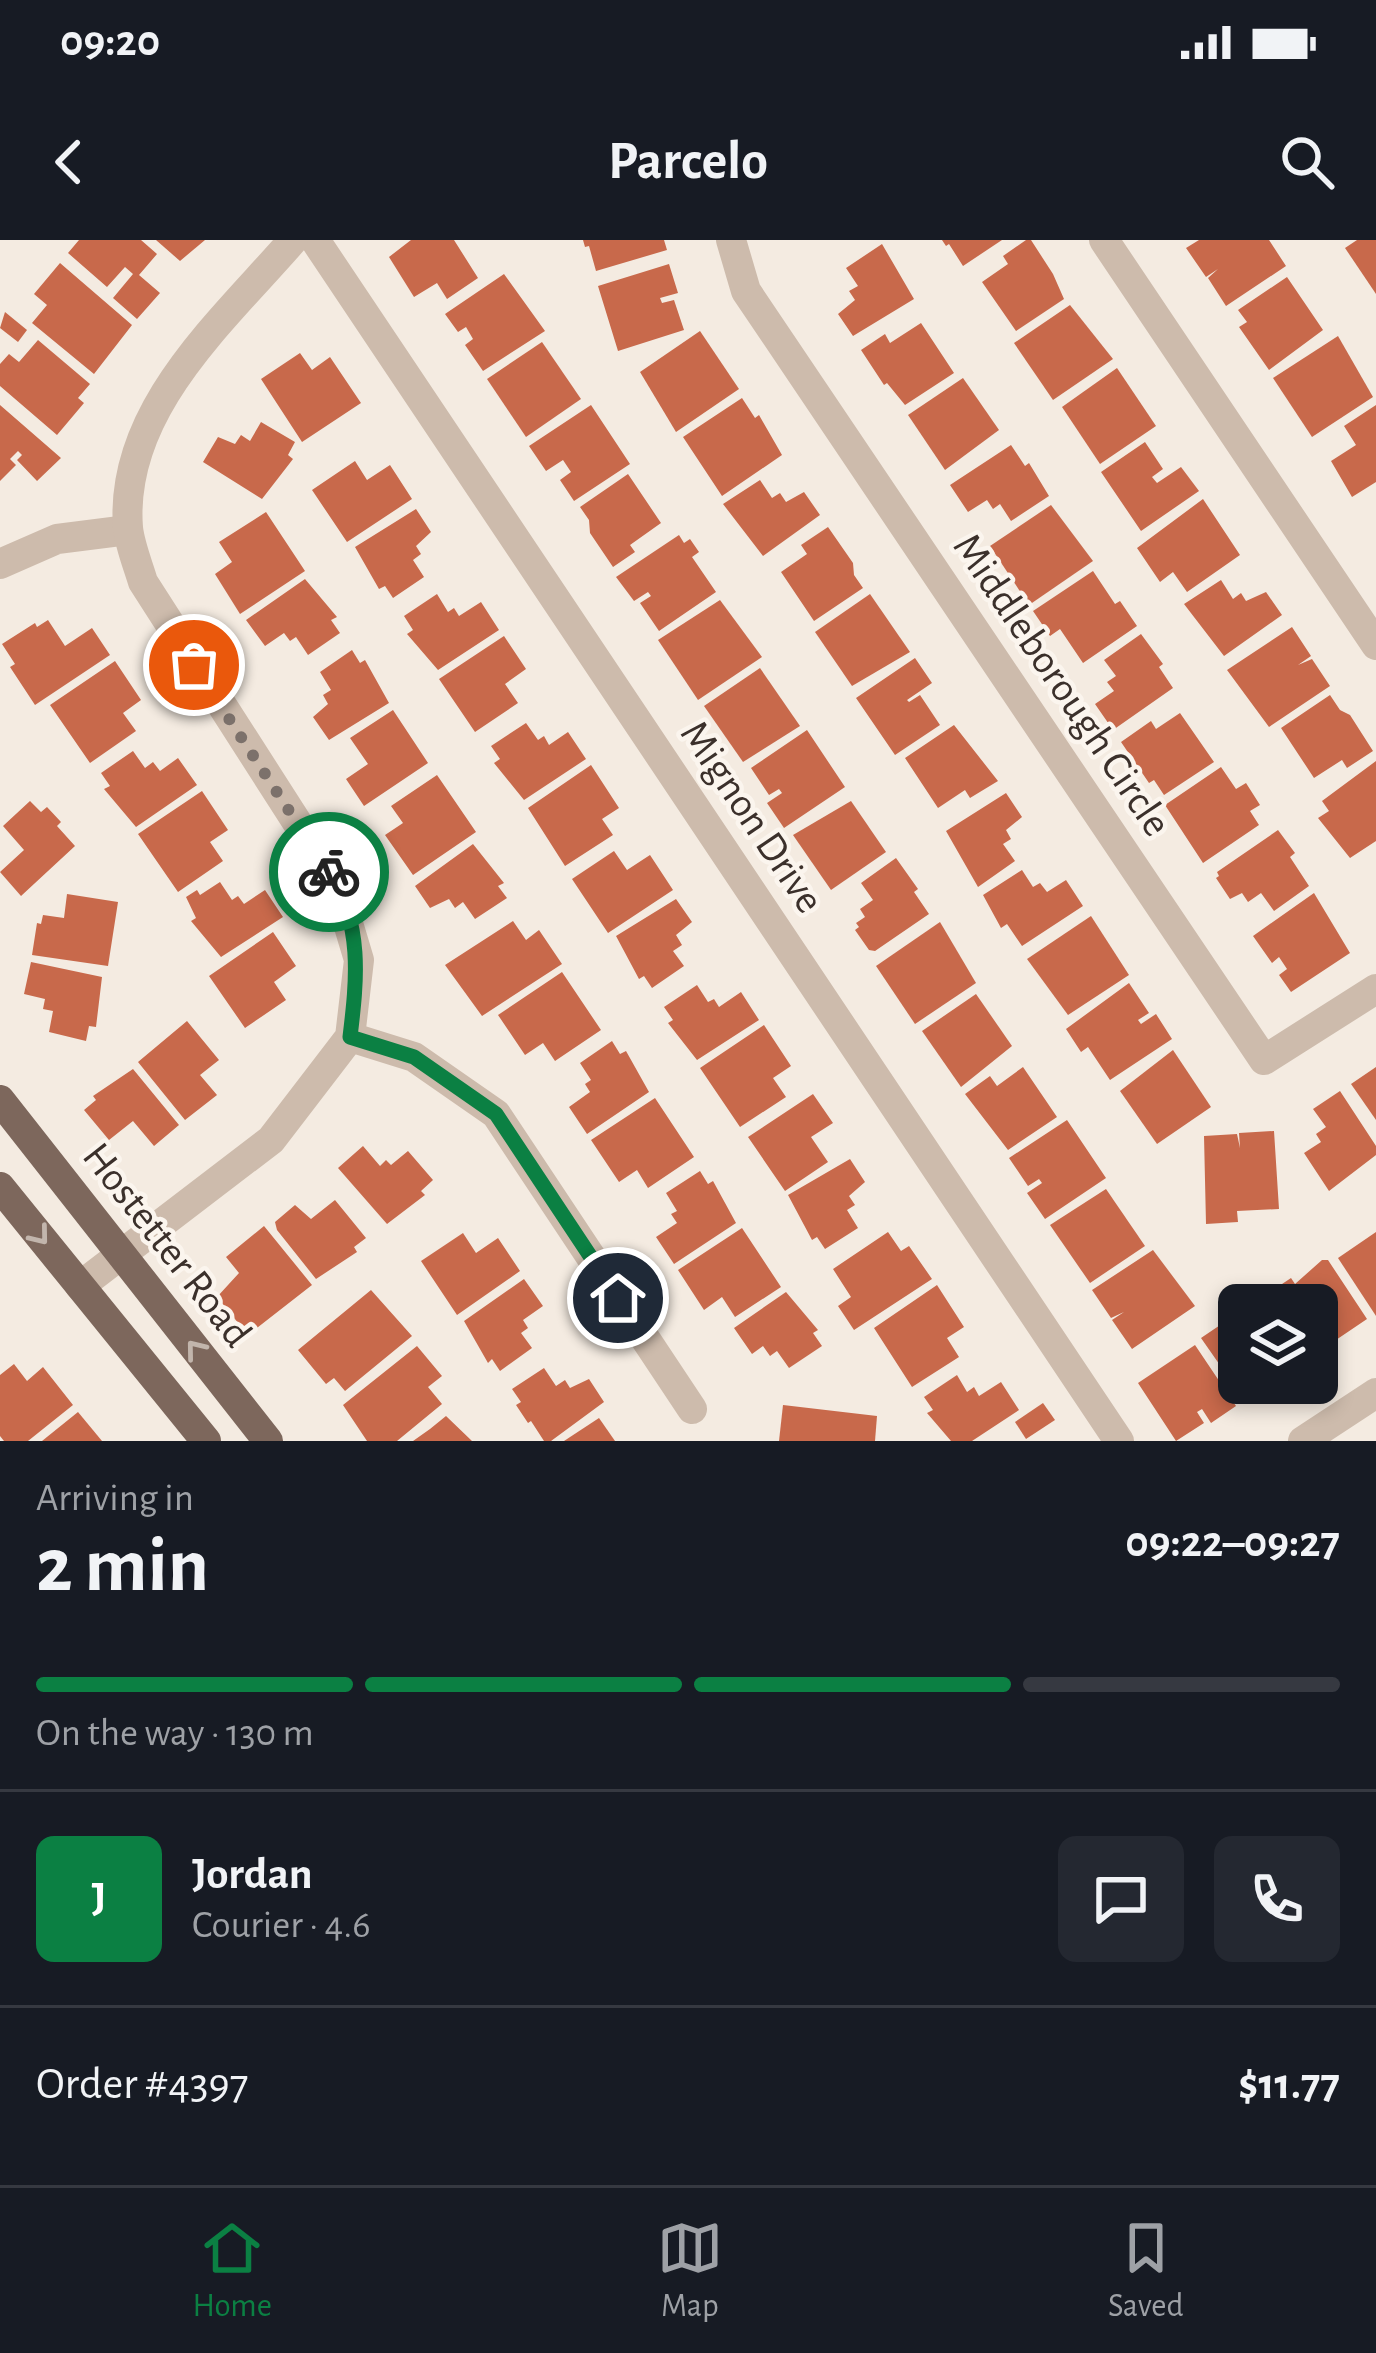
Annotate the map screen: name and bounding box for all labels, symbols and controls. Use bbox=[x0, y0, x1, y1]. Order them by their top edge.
text: 09:20 bbox=[60, 19, 160, 64]
icon: back bbox=[36, 129, 102, 195]
icon: search bbox=[1274, 129, 1340, 195]
text: Parcelo bbox=[608, 135, 768, 189]
street label: Middleborough Circle bbox=[945, 526, 1179, 844]
pin bbox=[143, 614, 245, 716]
icon: bag bbox=[161, 632, 227, 698]
street label: Mignon Drive bbox=[673, 713, 831, 921]
courier bbox=[269, 812, 389, 932]
icon: bike bbox=[296, 839, 362, 905]
street label: Hostetter Road bbox=[75, 1135, 259, 1355]
one-way arrow bbox=[26, 1223, 47, 1245]
pin bbox=[567, 1247, 669, 1349]
icon: home bbox=[585, 1265, 651, 1331]
map controls bbox=[1218, 1284, 1338, 1404]
button: layers bbox=[1218, 1284, 1338, 1404]
one-way arrow bbox=[188, 1341, 210, 1363]
text: Arriving in bbox=[36, 1479, 194, 1518]
text: 09:22–09:27 bbox=[1125, 1520, 1340, 1565]
text: 2 min bbox=[36, 1528, 209, 1606]
text: On the way · 130 m bbox=[36, 1714, 314, 1753]
button: chat bbox=[1058, 1836, 1184, 1962]
button: phone bbox=[1214, 1836, 1340, 1962]
text: Jordan bbox=[192, 1852, 313, 1897]
text: J bbox=[91, 1876, 107, 1921]
text: Courier · 4.6 bbox=[192, 1906, 371, 1945]
text: Order #4397 bbox=[36, 2062, 248, 2107]
text: $11.77 bbox=[1238, 2062, 1340, 2107]
tab: Home bbox=[193, 2215, 272, 2327]
tab: Map bbox=[657, 2215, 723, 2327]
tab: Saved bbox=[1108, 2215, 1183, 2327]

